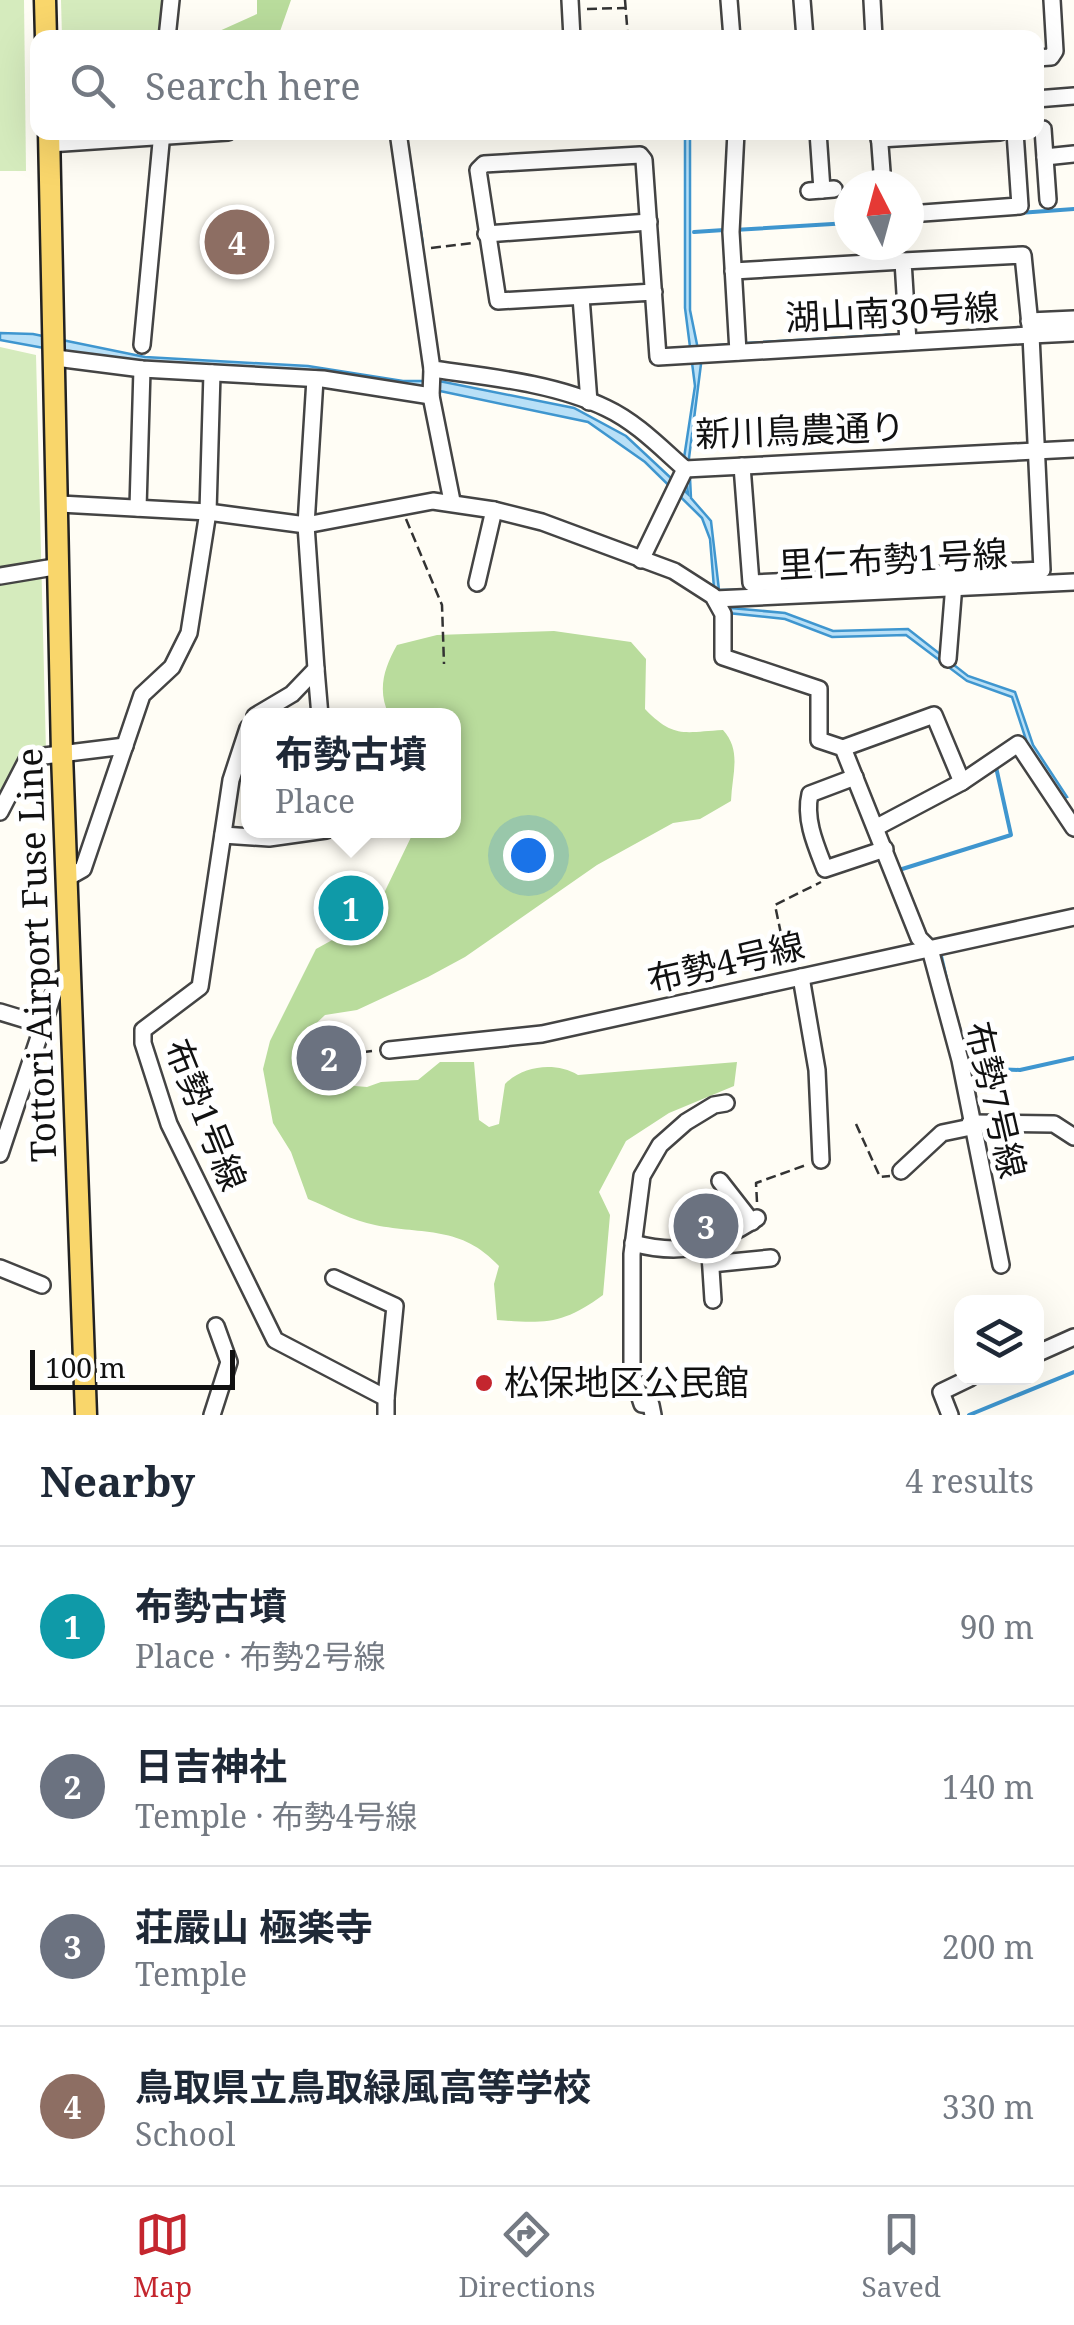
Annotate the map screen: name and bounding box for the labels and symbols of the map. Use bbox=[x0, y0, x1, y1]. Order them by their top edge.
north arrow bbox=[834, 170, 924, 260]
pin: 4 bbox=[204, 204, 270, 280]
street label: 湖山南30号線 bbox=[784, 282, 1000, 341]
street label: 新川鳥農通り bbox=[694, 402, 906, 457]
street label: 里仁布勢1号線 bbox=[777, 529, 1009, 588]
street label: Tottori Airport Fuse Line bbox=[5, 747, 66, 1163]
your location bbox=[503, 830, 554, 881]
pin: 1 bbox=[318, 870, 384, 946]
street label: 布勢4号線 bbox=[643, 921, 809, 1002]
street label: 布勢7号線 bbox=[956, 1017, 1037, 1183]
pin: 2 bbox=[296, 1020, 362, 1096]
street label: 布勢1号線 bbox=[155, 1032, 258, 1197]
pin: 3 bbox=[674, 1188, 738, 1264]
scale bar bbox=[30, 1345, 235, 1390]
place label: 松保地区公民館 bbox=[504, 1358, 749, 1405]
marker: 松保地区公民館 bbox=[473, 1372, 495, 1394]

